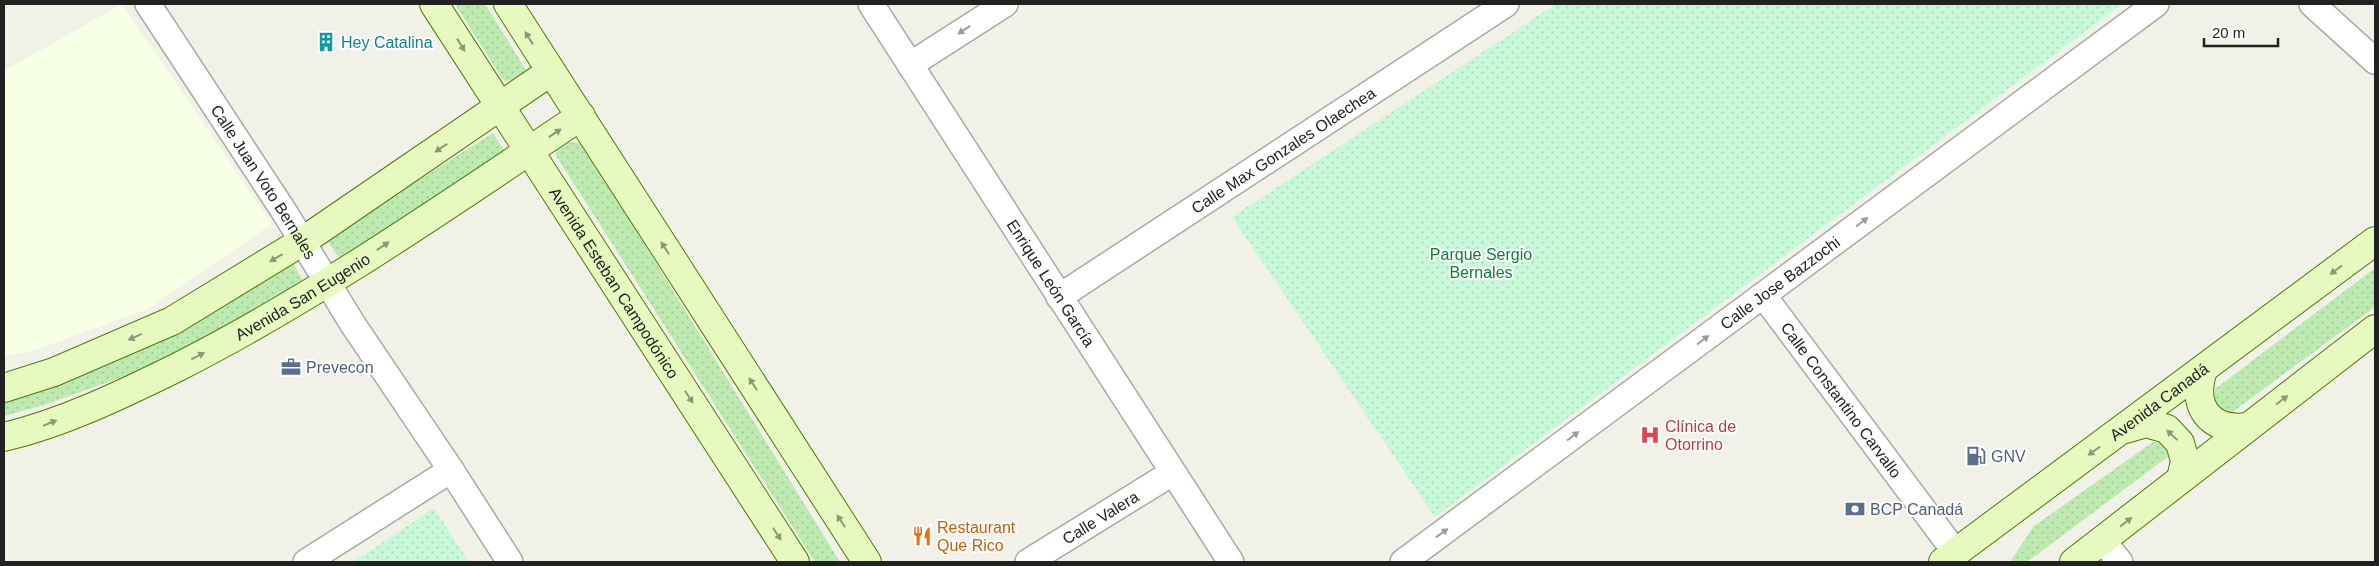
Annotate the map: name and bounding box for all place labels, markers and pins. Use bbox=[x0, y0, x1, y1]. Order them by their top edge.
building icon: Hey Catalina bbox=[315, 31, 337, 53]
place label: Hey Catalina bbox=[341, 34, 433, 51]
office icon: Prevecon bbox=[280, 356, 302, 378]
place label: Prevecon bbox=[306, 359, 374, 376]
place label: Clínica de Otorrino bbox=[1665, 418, 1736, 453]
hospital icon: Clínica de Otorrino bbox=[1639, 424, 1661, 446]
fuel station icon: GNV bbox=[1965, 445, 1987, 467]
place label: GNV bbox=[1991, 448, 2026, 465]
bank icon: BCP Canadá bbox=[1844, 498, 1866, 520]
place label: BCP Canadá bbox=[1870, 501, 1963, 518]
place label: Restaurant Que Rico bbox=[937, 519, 1016, 554]
restaurant icon: Restaurant Que Rico bbox=[911, 525, 933, 547]

